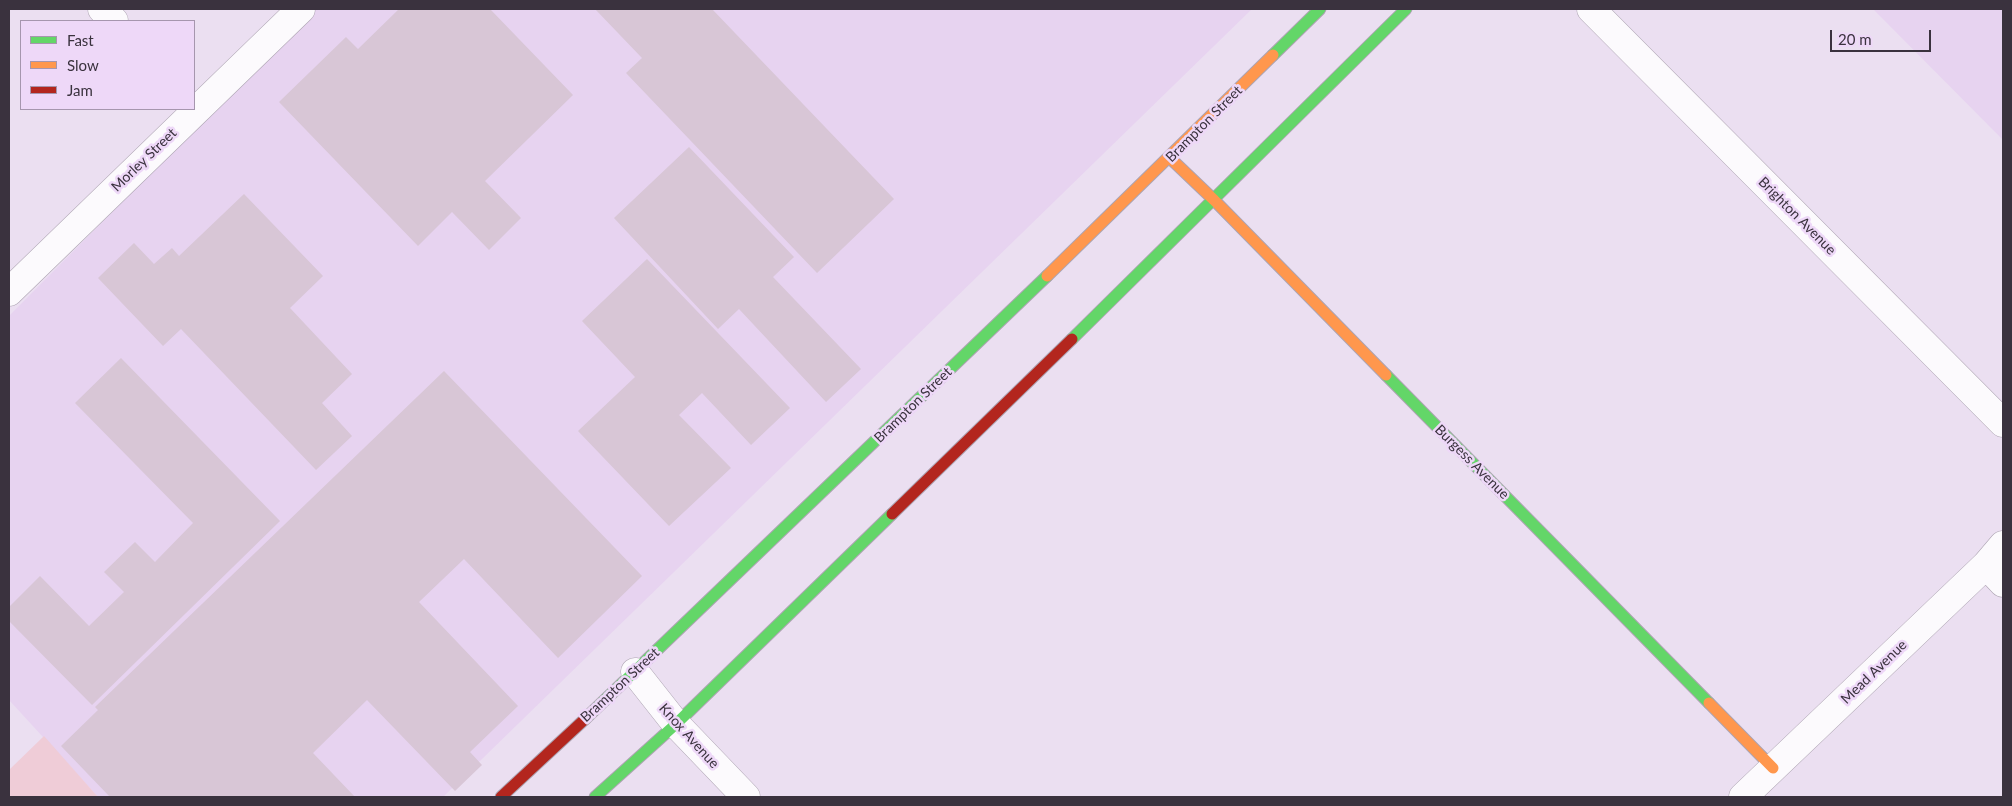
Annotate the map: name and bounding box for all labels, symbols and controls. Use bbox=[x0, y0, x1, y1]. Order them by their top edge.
legend bbox=[20, 20, 195, 110]
scale bar bbox=[1832, 20, 1933, 52]
text: 20 m bbox=[1838, 30, 1872, 48]
text: Fast bbox=[67, 31, 94, 49]
text: Slow bbox=[67, 56, 99, 74]
text: Jam bbox=[67, 81, 93, 99]
street label: Brampton Street bbox=[1162, 82, 1246, 166]
street label: Morley Street bbox=[108, 125, 180, 195]
street label: Brighton Avenue bbox=[1755, 174, 1839, 258]
street label: Brampton Street bbox=[871, 364, 955, 446]
street label: Burgess Avenue bbox=[1431, 421, 1513, 503]
street label: Mead Avenue bbox=[1838, 636, 1910, 708]
street label: Brampton Street bbox=[577, 644, 663, 726]
street label: Knox Avenue bbox=[655, 700, 723, 772]

